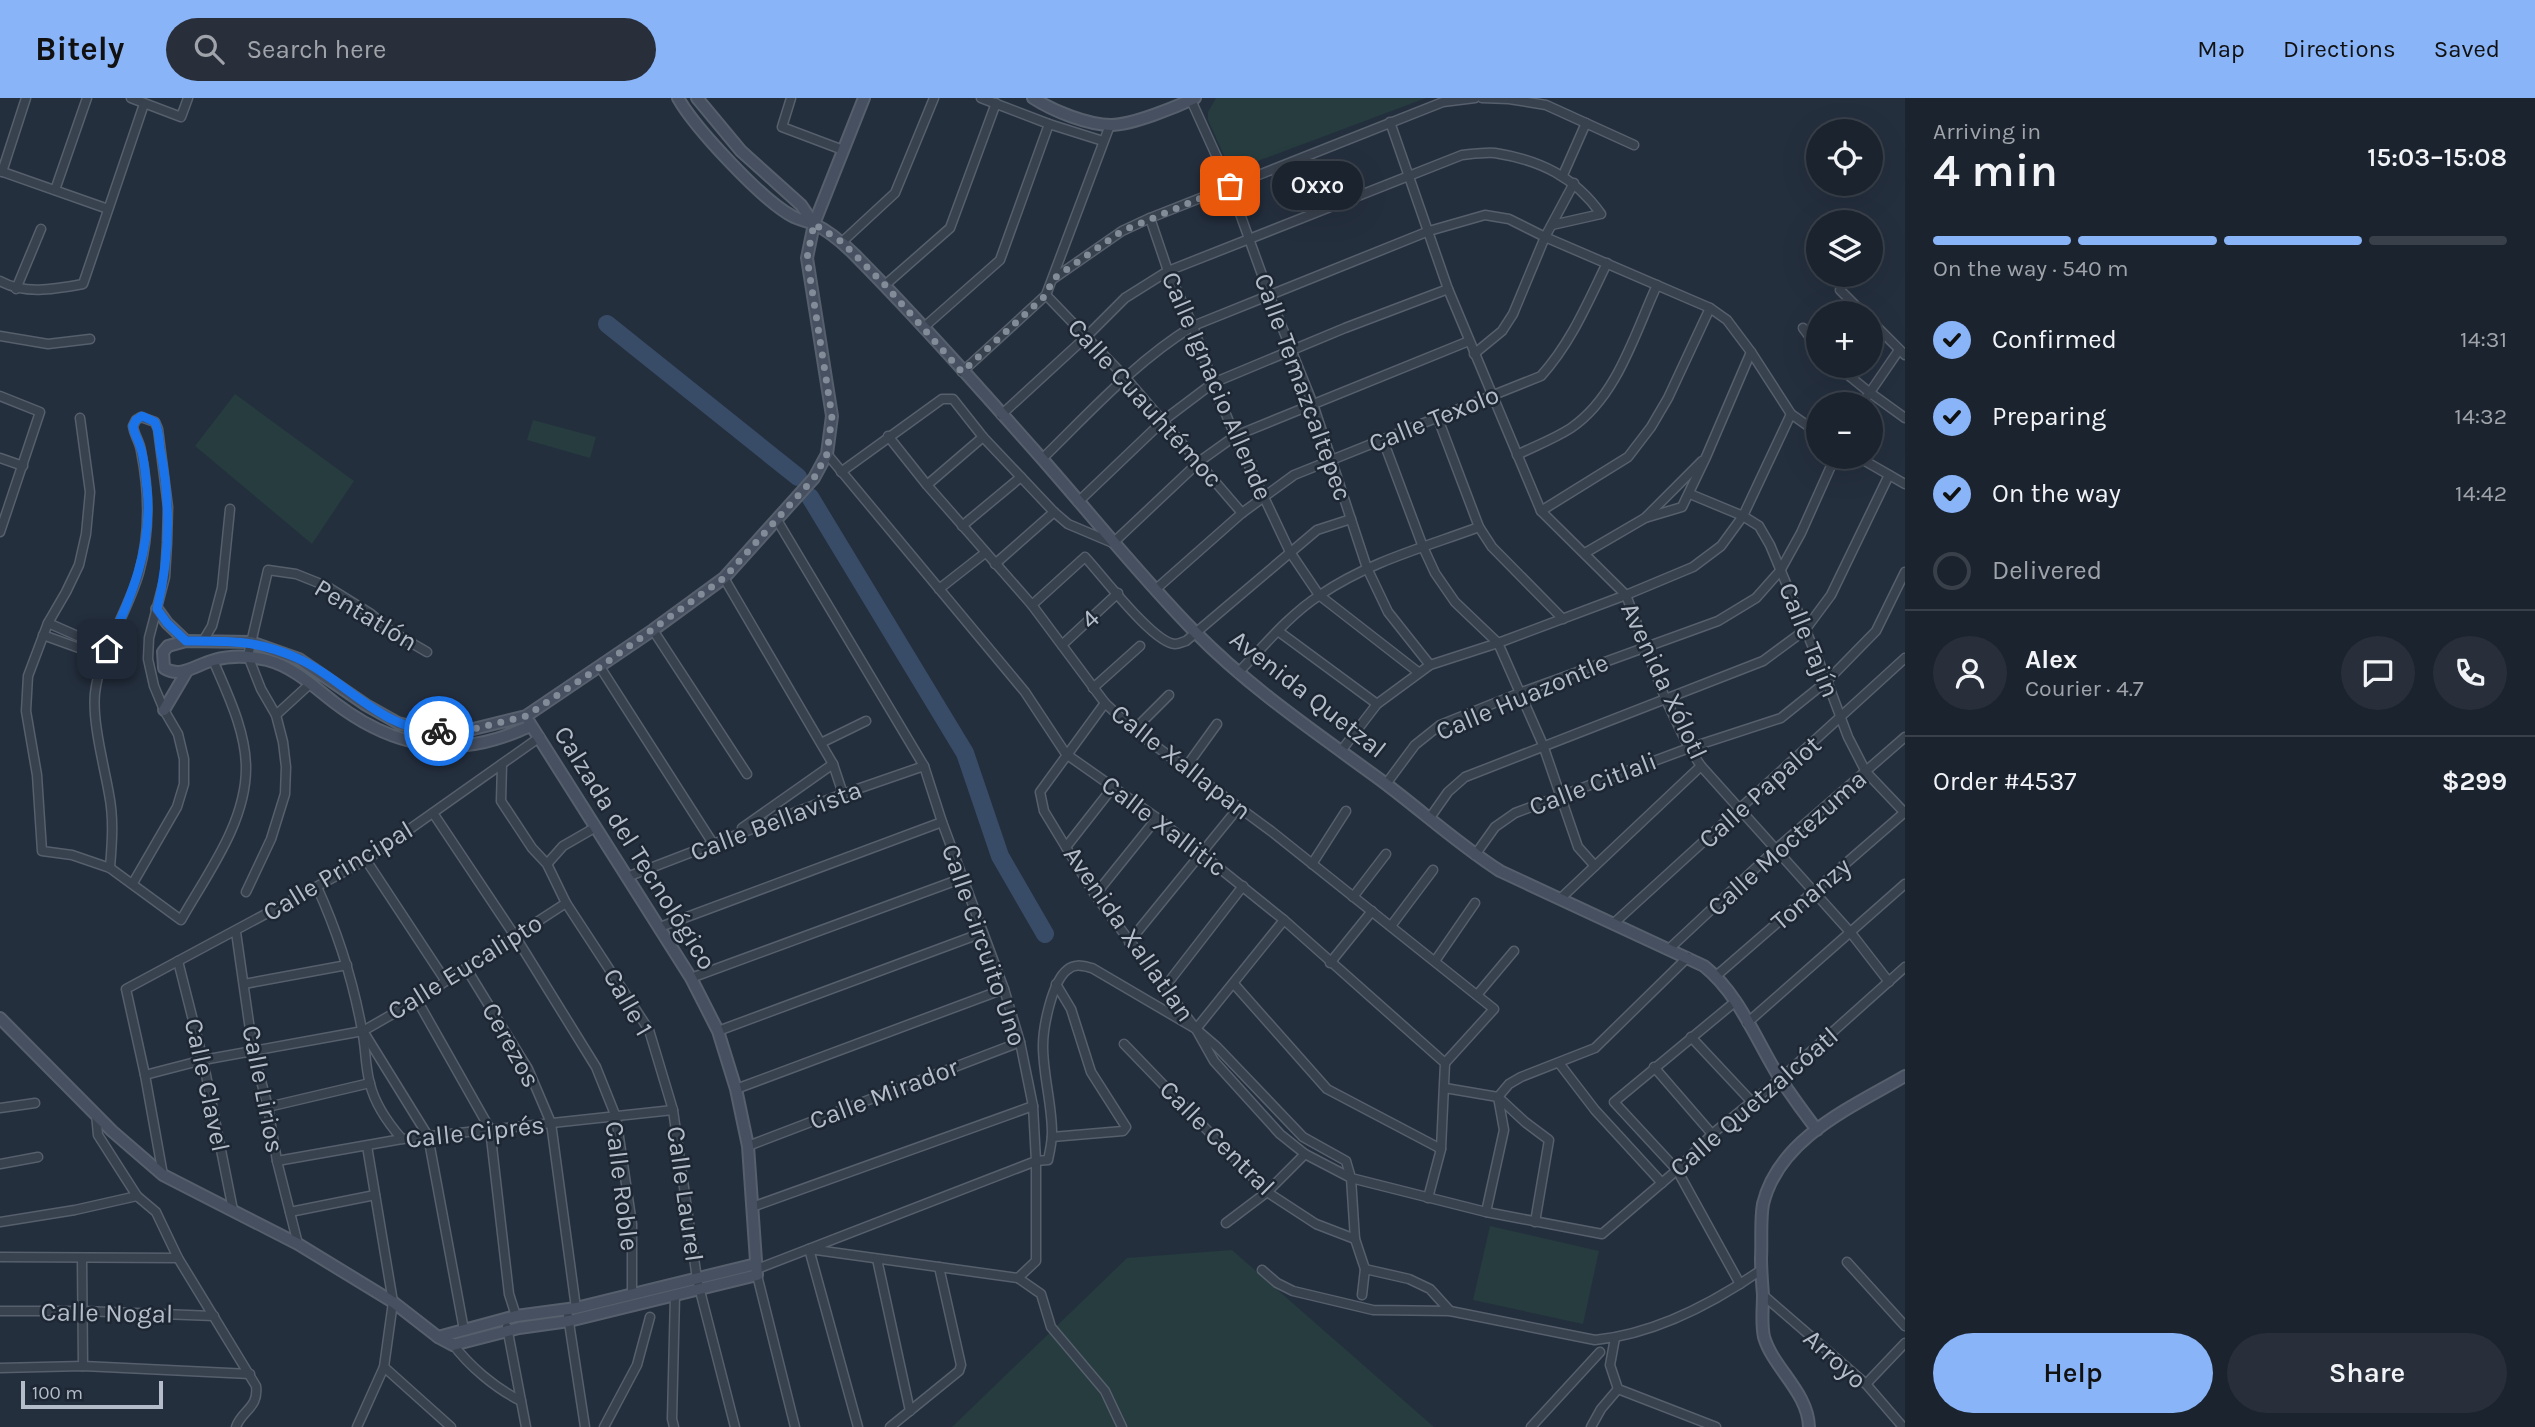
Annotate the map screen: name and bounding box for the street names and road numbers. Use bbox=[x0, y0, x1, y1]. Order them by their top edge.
street label: Calle Ignacio Allende bbox=[1155, 267, 1279, 505]
street label: Calle Temazcaltepec bbox=[1247, 269, 1359, 505]
street label: Calle Cuauhtémoc bbox=[1061, 312, 1229, 494]
street label: Calle Texolo bbox=[1364, 379, 1504, 459]
street label: Pentatlón bbox=[309, 572, 423, 658]
street label: Calle Tajín bbox=[1772, 578, 1846, 702]
street label: Avenida Xólotl bbox=[1614, 598, 1714, 764]
street label: 4 bbox=[1074, 603, 1106, 635]
street label: Avenida Quetzal bbox=[1224, 623, 1392, 765]
street label: Calle Huazontle bbox=[1431, 647, 1613, 747]
street label: Calle Xallapan bbox=[1105, 698, 1257, 826]
street label: Calzada del Tecnológico bbox=[547, 720, 723, 976]
street label: Calle Papalot bbox=[1692, 729, 1828, 855]
street label: Calle Citlali bbox=[1525, 745, 1661, 823]
street label: Calle Moctezuma bbox=[1701, 763, 1873, 923]
street label: Calle Xallitic bbox=[1095, 769, 1233, 883]
street label: Calle Bellavista bbox=[686, 774, 866, 868]
street label: Calle Principal bbox=[257, 814, 419, 928]
street label: Calle Circuito Uno bbox=[935, 840, 1033, 1050]
street label: Avenida Xallatlan bbox=[1057, 840, 1201, 1028]
street label: Tonanzy bbox=[1765, 851, 1857, 937]
street label: Calle Eucalipto bbox=[382, 907, 548, 1027]
street label: Calle 1 bbox=[596, 963, 660, 1041]
street label: Cerezos bbox=[475, 997, 547, 1093]
street label: Calle Clavel bbox=[178, 1015, 236, 1155]
street label: Calle Quetzalcóatl bbox=[1663, 1020, 1845, 1184]
street label: Calle Lirios bbox=[235, 1023, 291, 1155]
street label: Calle Mirador bbox=[805, 1051, 963, 1137]
street label: Calle Central bbox=[1153, 1074, 1281, 1202]
street label: Calle Ciprés bbox=[404, 1109, 546, 1155]
street label: Calle Roble bbox=[599, 1119, 645, 1253]
street label: Calle Laurel bbox=[660, 1124, 710, 1264]
street label: Calle Nogal bbox=[40, 1296, 174, 1330]
street label: Arroyo bbox=[1797, 1323, 1873, 1395]

